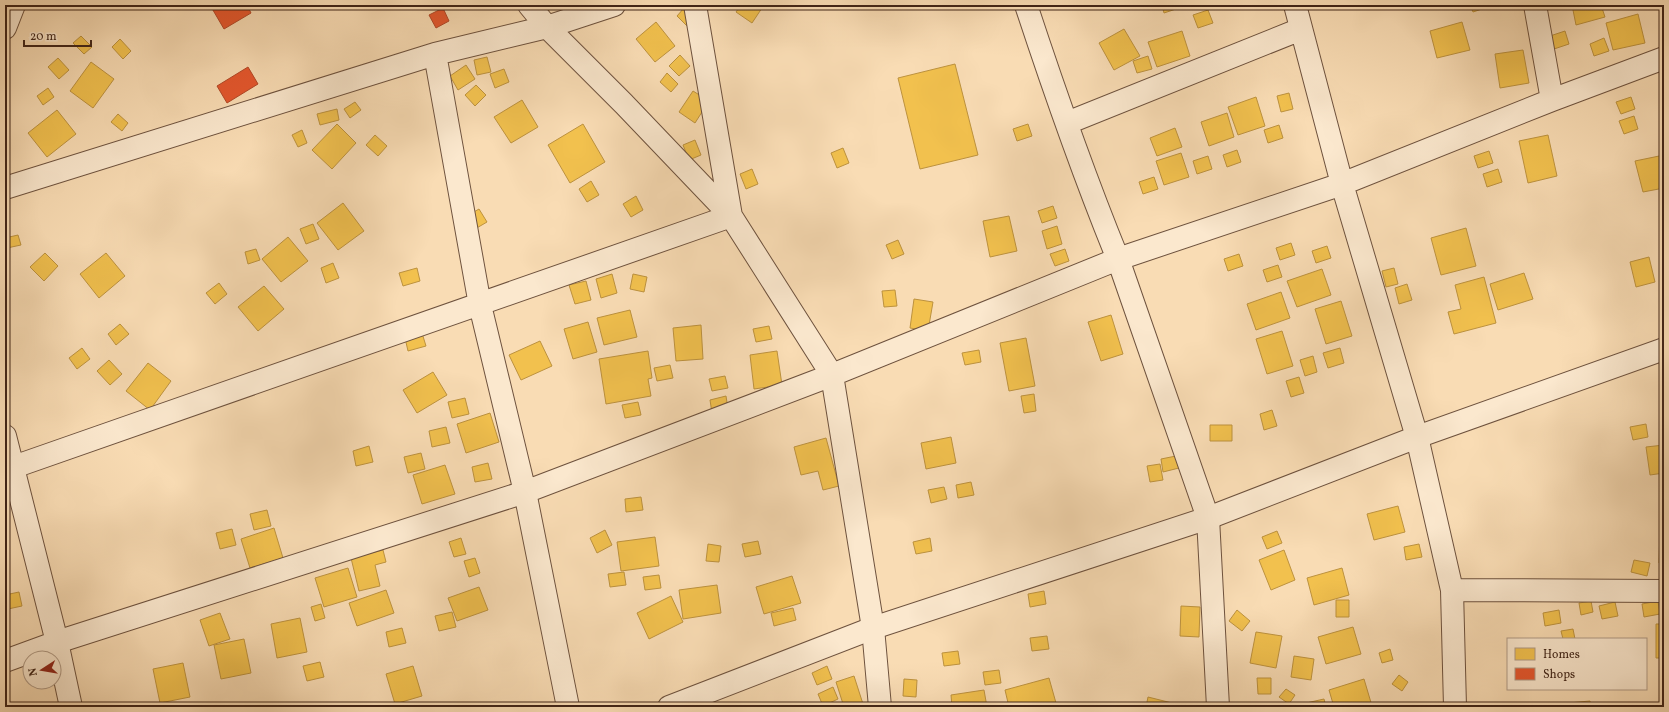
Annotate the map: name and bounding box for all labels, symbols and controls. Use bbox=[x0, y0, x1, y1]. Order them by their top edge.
scale bar bbox=[24, 22, 91, 48]
text: 20 m bbox=[30, 29, 57, 45]
legend bbox=[1507, 638, 1647, 690]
text: Homes bbox=[1543, 647, 1580, 663]
north arrow bbox=[22, 650, 62, 690]
text: N bbox=[26, 666, 42, 677]
text: Shops bbox=[1543, 667, 1575, 683]

